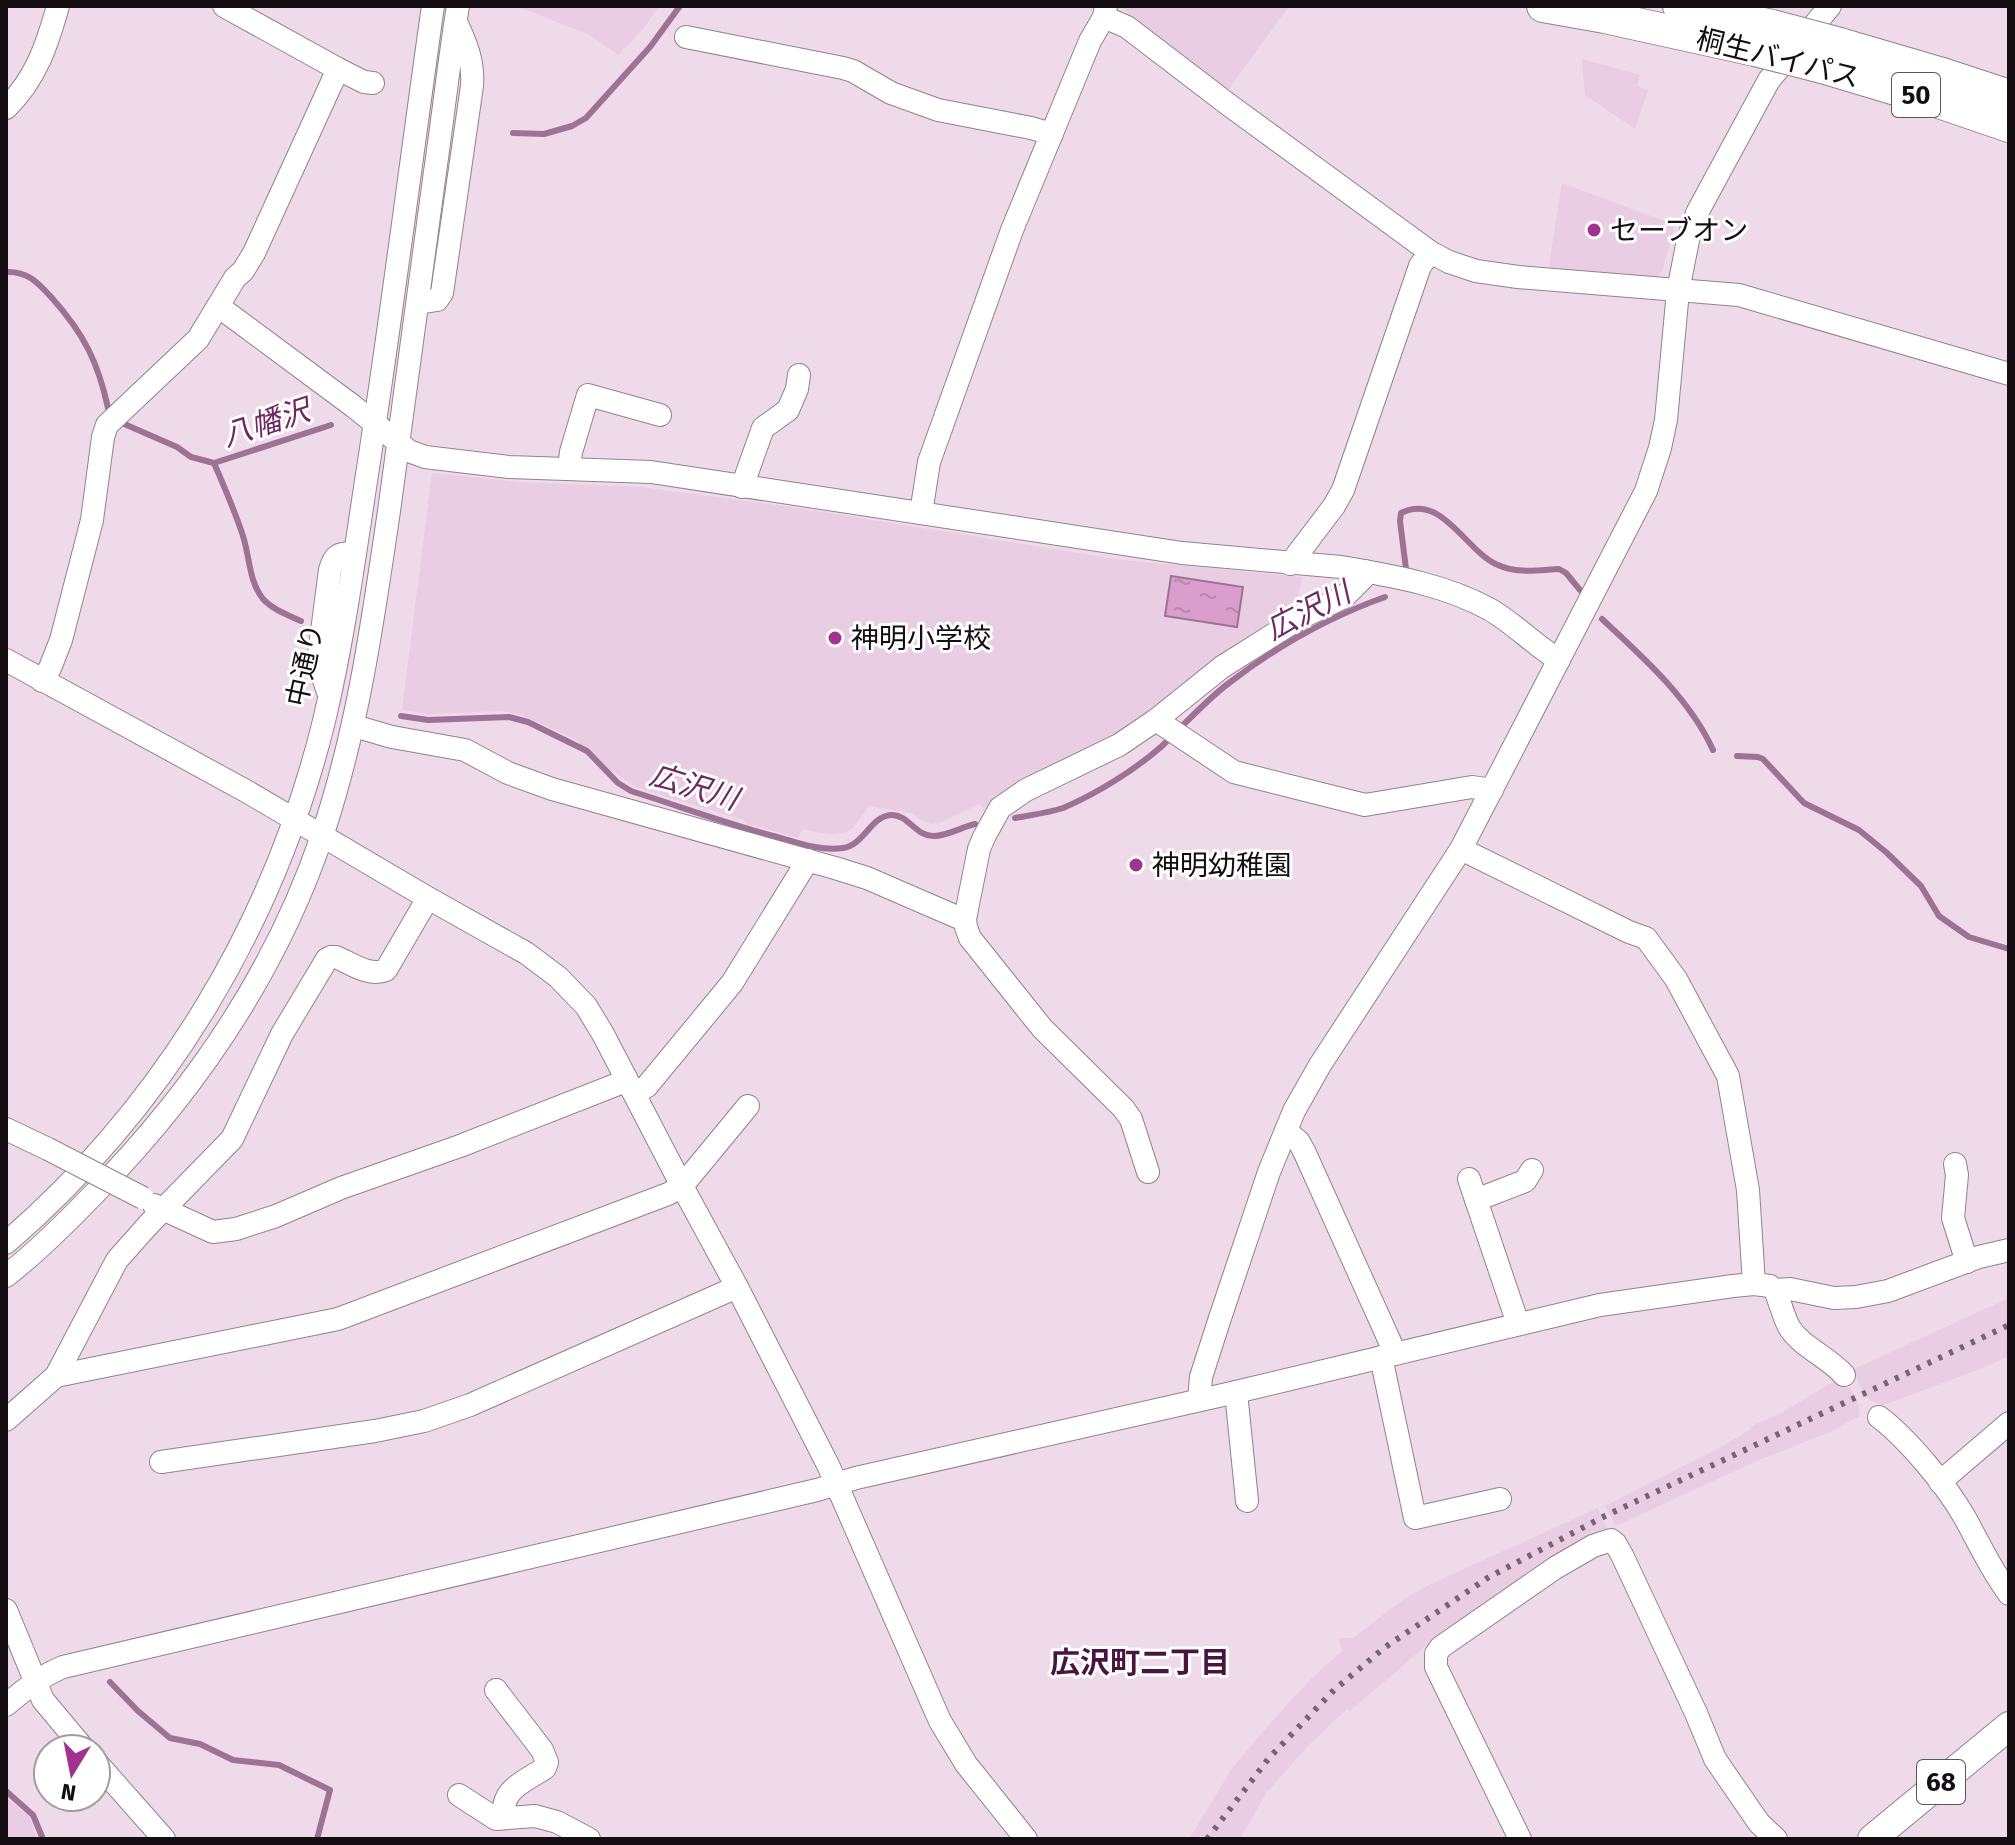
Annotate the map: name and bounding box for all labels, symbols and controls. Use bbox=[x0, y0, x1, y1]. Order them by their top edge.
street label: 桐生バイパス bbox=[1693, 22, 1863, 94]
road number: 50 bbox=[1892, 73, 1940, 117]
place label: セーブオン bbox=[1610, 214, 1748, 247]
marker: セーブオン bbox=[1585, 221, 1603, 239]
water label: 八幡沢 bbox=[218, 391, 318, 454]
water label: 広沢川 bbox=[1260, 573, 1359, 647]
street label: 中通り bbox=[280, 620, 330, 710]
place label: 神明小学校 bbox=[851, 622, 991, 655]
marker: 神明小学校 bbox=[826, 629, 844, 647]
water label: 広沢川 bbox=[646, 757, 745, 818]
place label: 神明幼稚園 bbox=[1152, 849, 1292, 882]
marker: 神明幼稚園 bbox=[1127, 856, 1145, 874]
district label: 広沢町二丁目 bbox=[1050, 1645, 1230, 1681]
north arrow bbox=[32, 1733, 112, 1813]
road number: 68 bbox=[1917, 1760, 1965, 1804]
text: N bbox=[59, 1778, 78, 1807]

